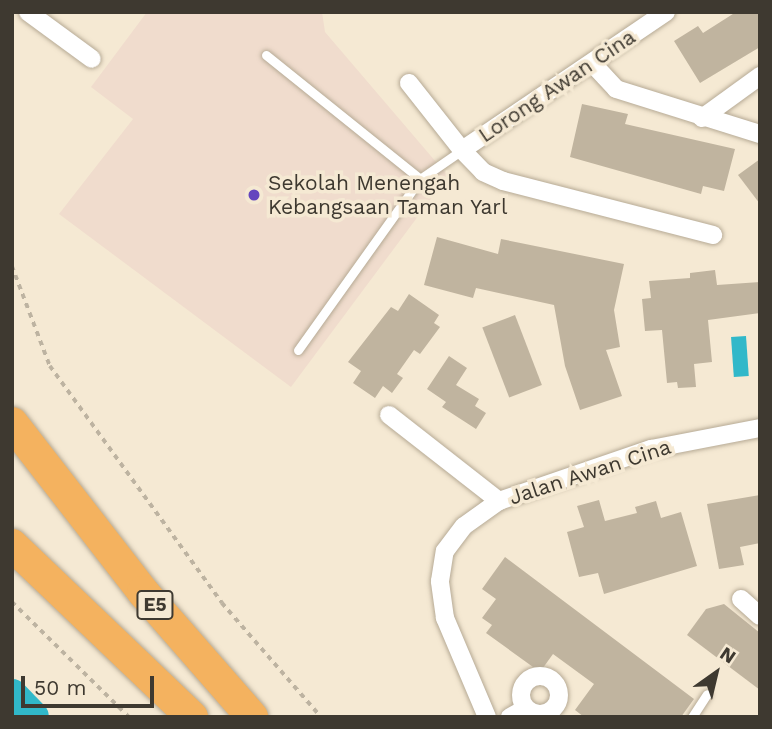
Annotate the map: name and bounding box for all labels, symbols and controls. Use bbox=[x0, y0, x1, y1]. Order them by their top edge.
street label: Lorong Awan Cina bbox=[473, 24, 641, 148]
place label: Sekolah Menengah Kebangsaan Taman Yarl bbox=[268, 170, 509, 220]
marker: Sekolah Menengah Kebangsaan Taman Yarl bbox=[246, 187, 262, 203]
street label: Jalan Awan Cina bbox=[506, 434, 674, 510]
road number: E5 bbox=[136, 590, 174, 620]
north arrow bbox=[681, 638, 751, 708]
text: N bbox=[716, 642, 740, 669]
scale bar bbox=[24, 662, 158, 706]
text: 50 m bbox=[34, 675, 86, 700]

